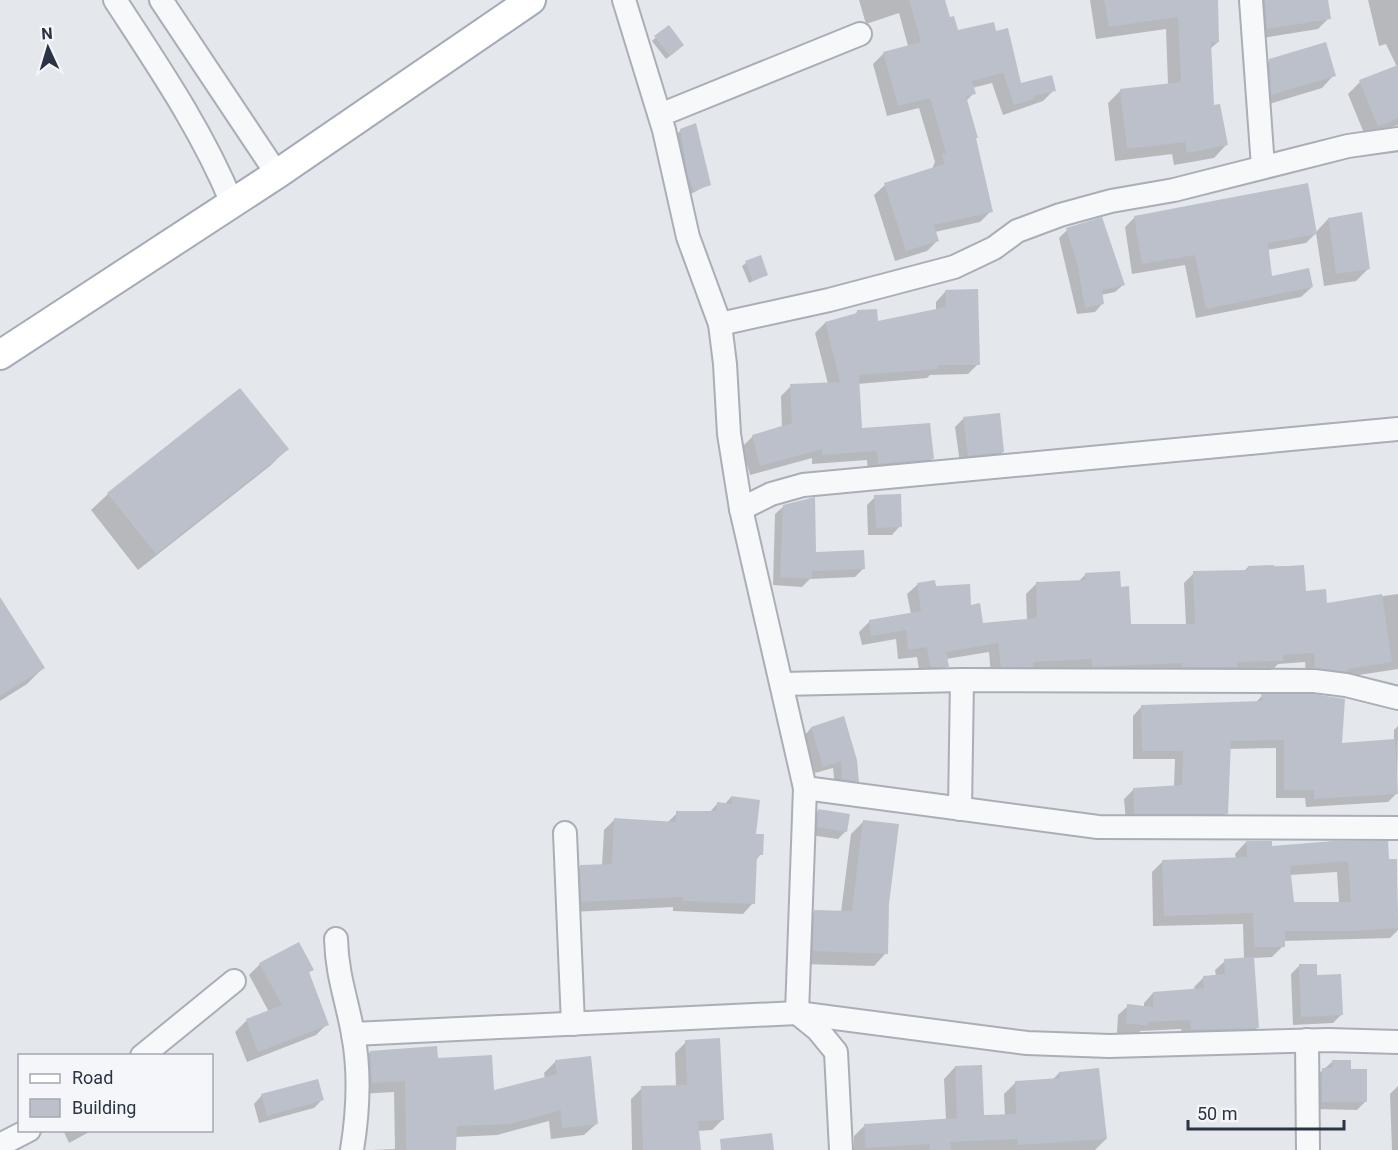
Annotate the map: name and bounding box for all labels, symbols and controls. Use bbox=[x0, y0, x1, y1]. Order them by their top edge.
north arrow bbox=[18, 18, 78, 78]
text: N bbox=[41, 24, 53, 43]
legend bbox=[18, 1054, 213, 1132]
text: Road bbox=[72, 1067, 113, 1088]
scale bar bbox=[1188, 1093, 1344, 1131]
text: Building bbox=[72, 1097, 136, 1118]
text: 50 m bbox=[1197, 1103, 1237, 1124]

